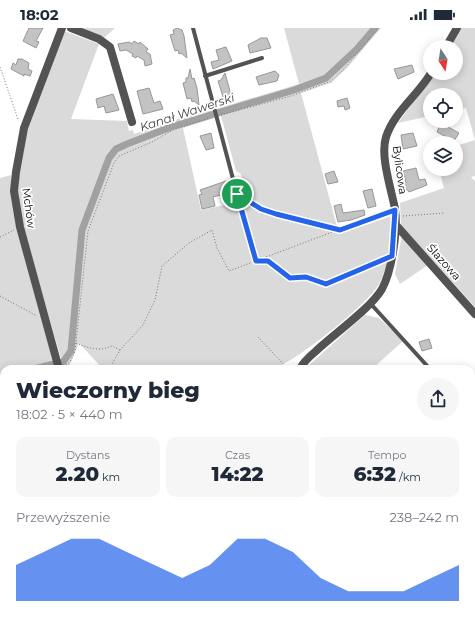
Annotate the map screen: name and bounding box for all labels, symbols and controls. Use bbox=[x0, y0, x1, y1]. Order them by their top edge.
text: 18:02 bbox=[20, 5, 59, 24]
north arrow bbox=[423, 40, 463, 80]
map controls bbox=[423, 40, 463, 176]
button: locate bbox=[423, 88, 463, 128]
water label: Kanał Wawerski bbox=[138, 89, 237, 134]
button: layers bbox=[423, 136, 463, 176]
street label: Bylicowa bbox=[390, 145, 410, 195]
pin bbox=[220, 177, 254, 211]
icon: arrive bbox=[226, 183, 248, 205]
street label: Mchów bbox=[19, 187, 39, 229]
street label: Ślazowa bbox=[424, 241, 464, 283]
text: Wieczorny bieg bbox=[16, 377, 200, 404]
button: share bbox=[417, 378, 459, 420]
text: 18:02 · 5 × 440 m bbox=[16, 406, 122, 422]
text: Dystans bbox=[66, 448, 110, 462]
text: Czas bbox=[225, 448, 250, 462]
text: Tempo bbox=[368, 448, 406, 462]
text: 2.20 bbox=[55, 462, 99, 486]
text: 14:22 bbox=[212, 462, 263, 486]
text: 6:32 bbox=[353, 462, 396, 486]
text: km bbox=[99, 470, 120, 484]
text: /km bbox=[396, 470, 421, 484]
text: Przewyższenie bbox=[16, 509, 110, 525]
text: 238–242 m bbox=[389, 509, 459, 525]

